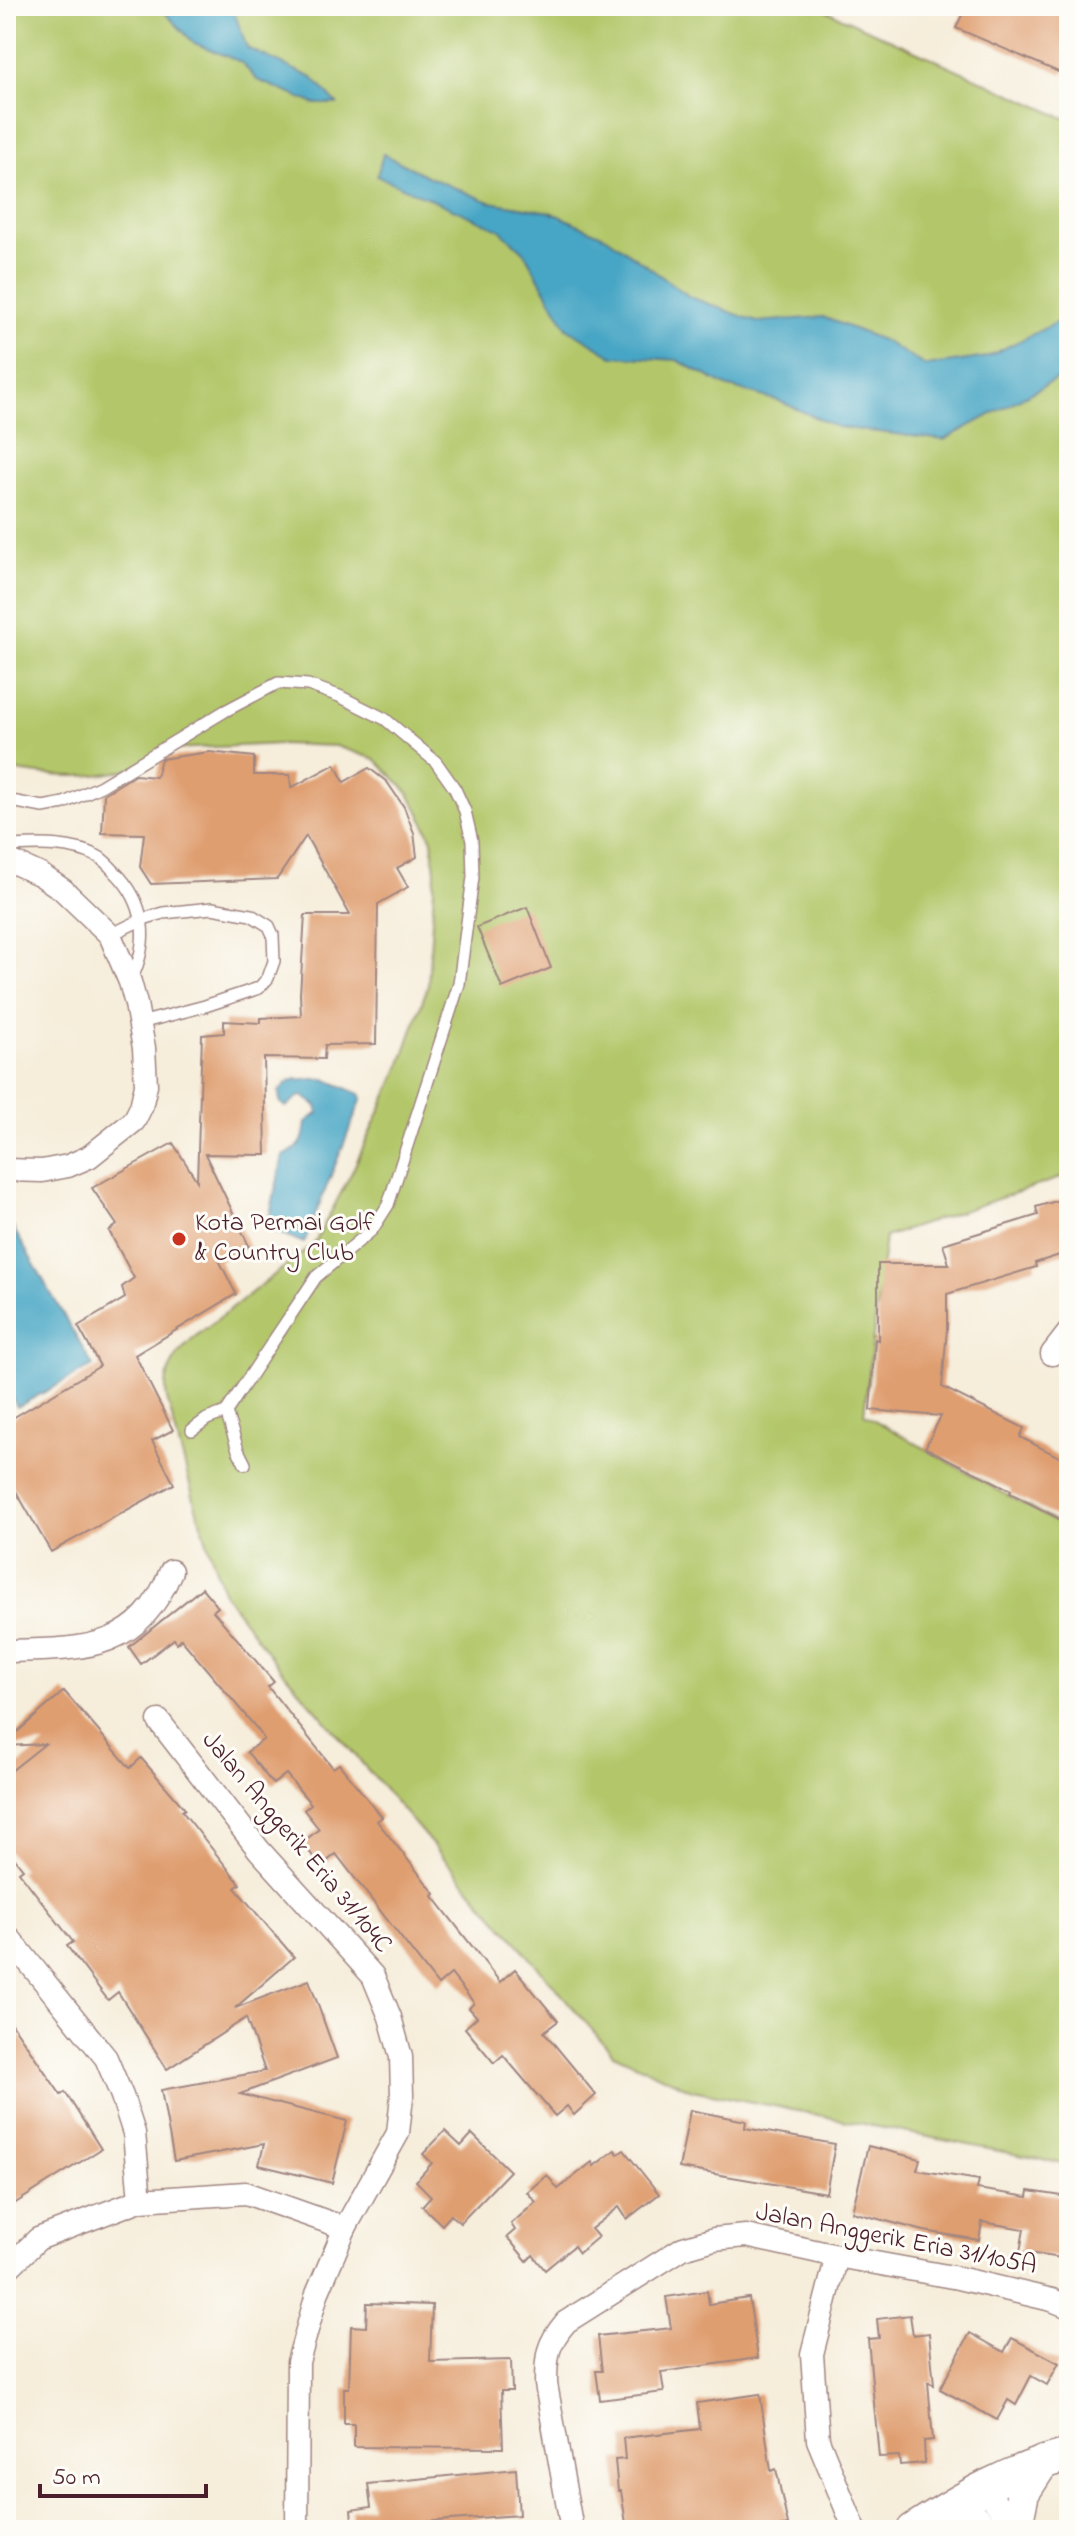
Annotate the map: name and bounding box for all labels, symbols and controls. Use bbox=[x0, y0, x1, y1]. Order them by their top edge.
place label: Kota Permai Golf & Country Club bbox=[195, 1205, 375, 1273]
marker: Kota Permai Golf & Country Club bbox=[170, 1230, 188, 1248]
street label: Jalan Anggerik Eria 31/104C bbox=[192, 1724, 400, 1962]
street label: Jalan Anggerik Eria 31/105A bbox=[752, 2194, 1040, 2286]
scale bar bbox=[40, 2448, 206, 2498]
text: 50 m bbox=[52, 2461, 101, 2496]

